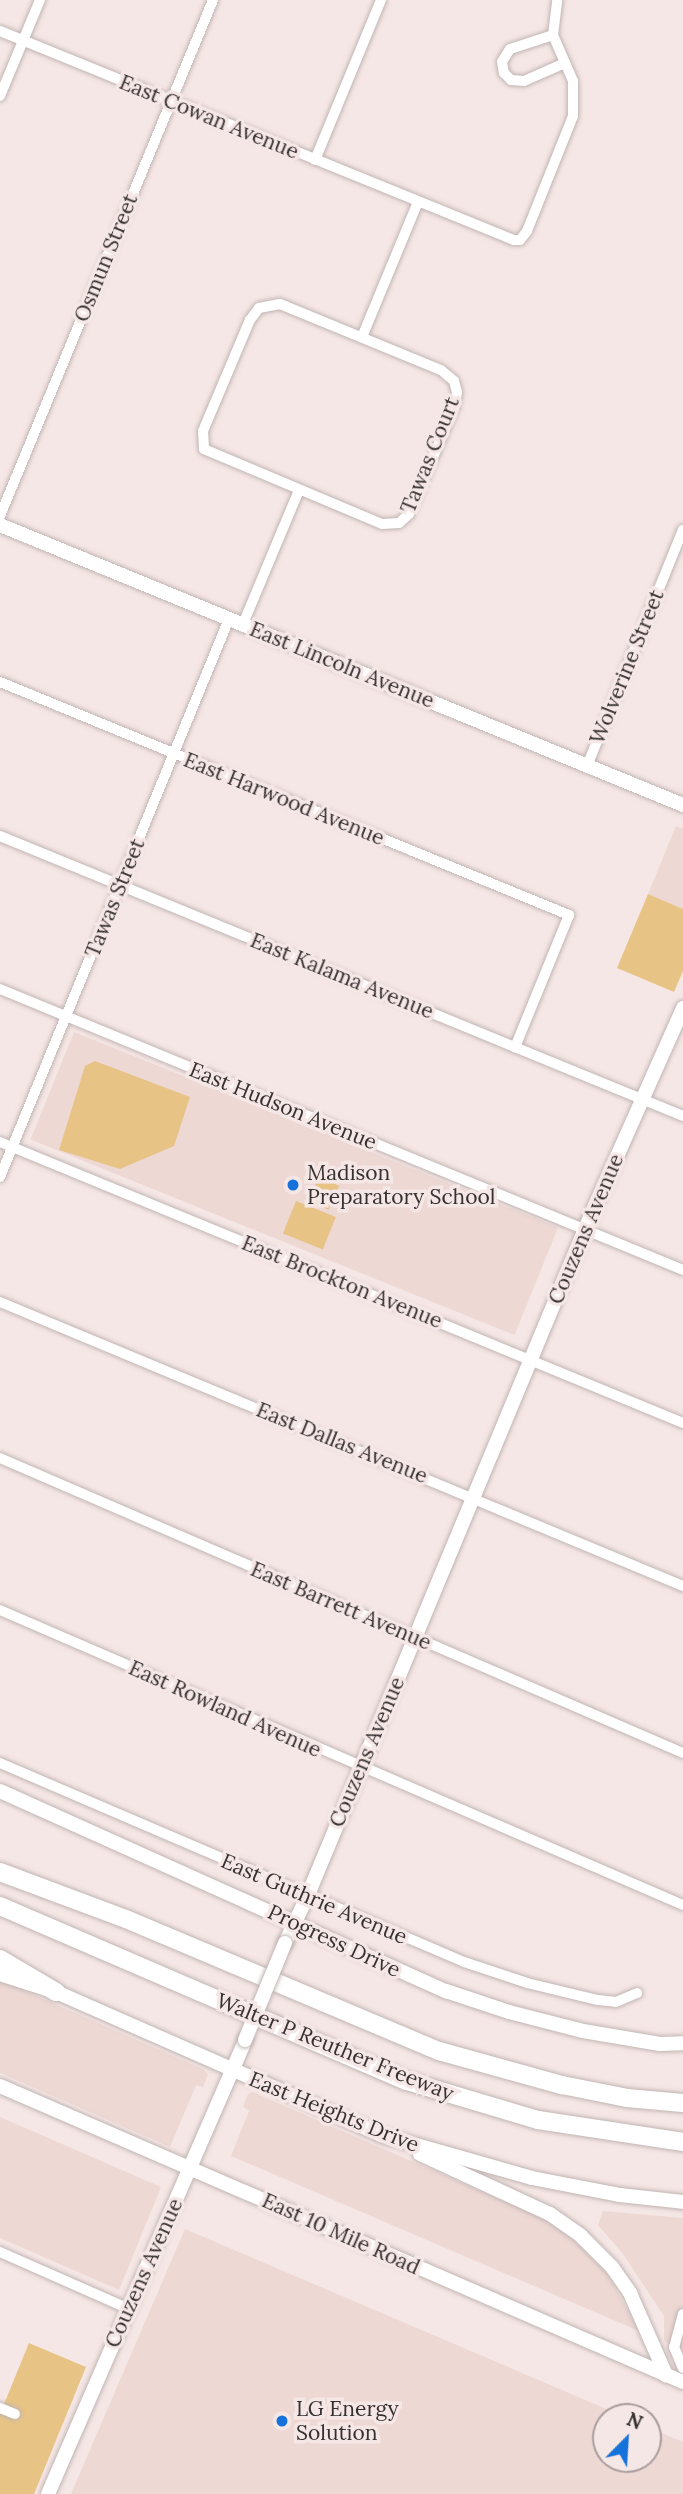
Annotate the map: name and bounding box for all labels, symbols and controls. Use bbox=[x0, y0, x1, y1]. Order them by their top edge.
street label: East Cowan Avenue bbox=[116, 70, 302, 164]
street label: Osmun Street bbox=[69, 190, 143, 326]
street label: Tawas Court bbox=[395, 393, 465, 517]
street label: Wolverine Street bbox=[585, 586, 669, 748]
street label: East Lincoln Avenue bbox=[246, 616, 438, 714]
street label: East Harwood Avenue bbox=[180, 747, 388, 851]
street label: Tawas Street bbox=[80, 835, 150, 961]
street label: East Kalama Avenue bbox=[247, 928, 437, 1024]
street label: East Hudson Avenue bbox=[186, 1057, 380, 1155]
street label: Couzens Avenue bbox=[543, 1150, 629, 1308]
place label: Madison Preparatory School bbox=[307, 1160, 495, 1210]
marker: Madison Preparatory School bbox=[285, 1177, 301, 1193]
street label: East Brockton Avenue bbox=[238, 1230, 446, 1334]
street label: East Dallas Avenue bbox=[253, 1397, 431, 1489]
street label: East Barrett Avenue bbox=[247, 1557, 435, 1655]
street label: East Rowland Avenue bbox=[125, 1655, 325, 1763]
street label: Couzens Avenue bbox=[324, 1673, 410, 1831]
street label: East Guthrie Avenue bbox=[217, 1848, 411, 1950]
street label: Progress Drive bbox=[264, 1899, 404, 1983]
street label: Walter P Reuther Freeway bbox=[213, 1988, 457, 2106]
street label: East Heights Drive bbox=[245, 2066, 423, 2158]
street label: East 10 Mile Road bbox=[258, 2188, 424, 2280]
street label: Couzens Avenue bbox=[100, 2194, 188, 2352]
place label: LG Energy Solution bbox=[296, 2396, 399, 2446]
north arrow bbox=[592, 2403, 662, 2473]
text: N bbox=[623, 2407, 646, 2435]
marker: LG Energy Solution bbox=[274, 2413, 290, 2429]

